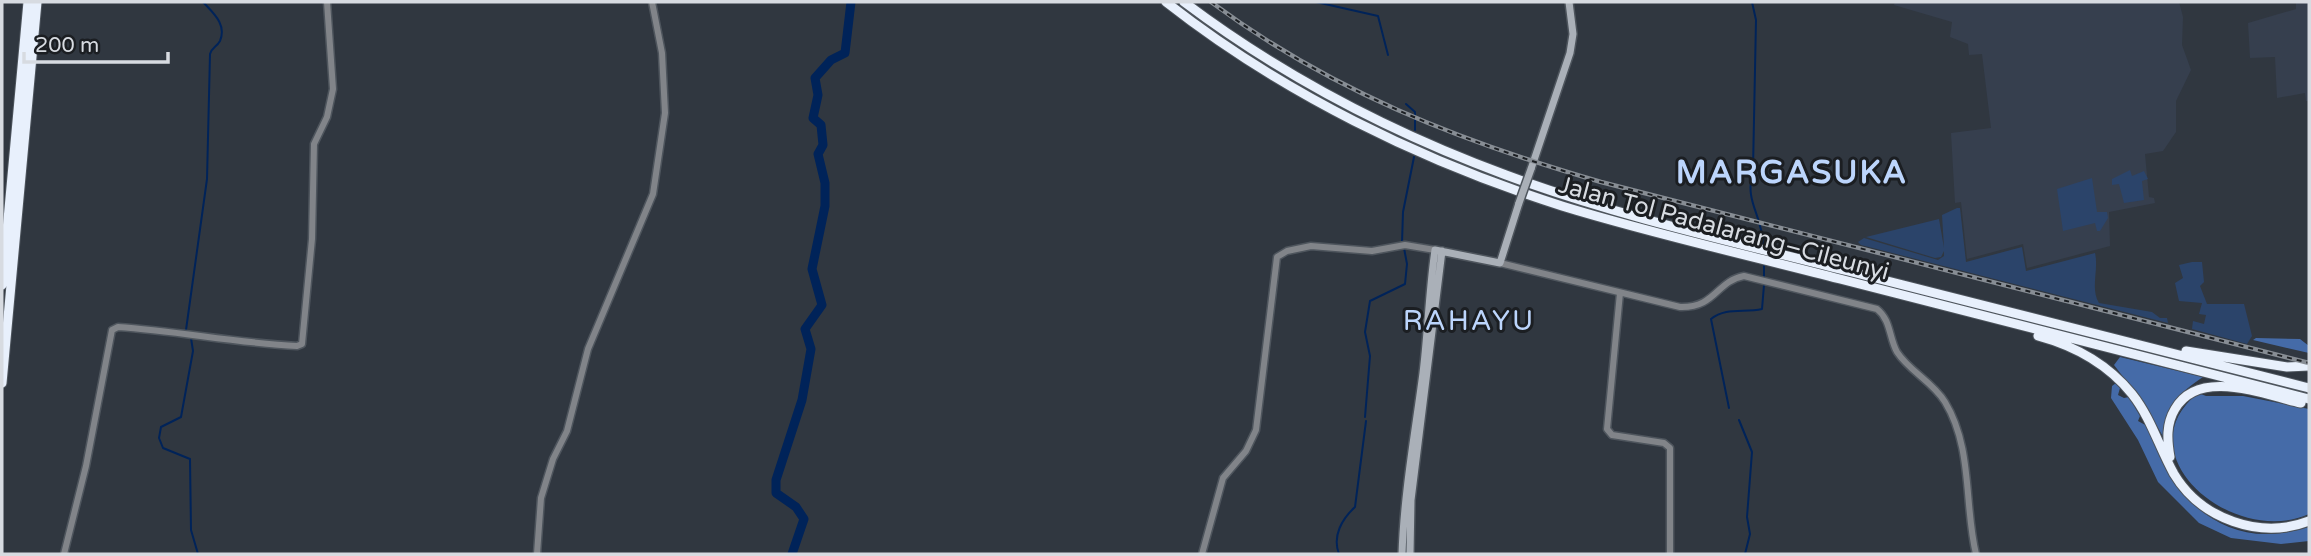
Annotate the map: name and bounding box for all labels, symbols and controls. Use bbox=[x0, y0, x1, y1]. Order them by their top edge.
scale bar bbox=[24, 21, 168, 65]
text: 200 m bbox=[35, 33, 99, 58]
district label: MARGASUKA bbox=[1676, 154, 1908, 192]
street label: Jalan Tol Padalarang–Cileunyi bbox=[1555, 170, 1892, 287]
district label: RAHAYU bbox=[1403, 304, 1535, 338]

